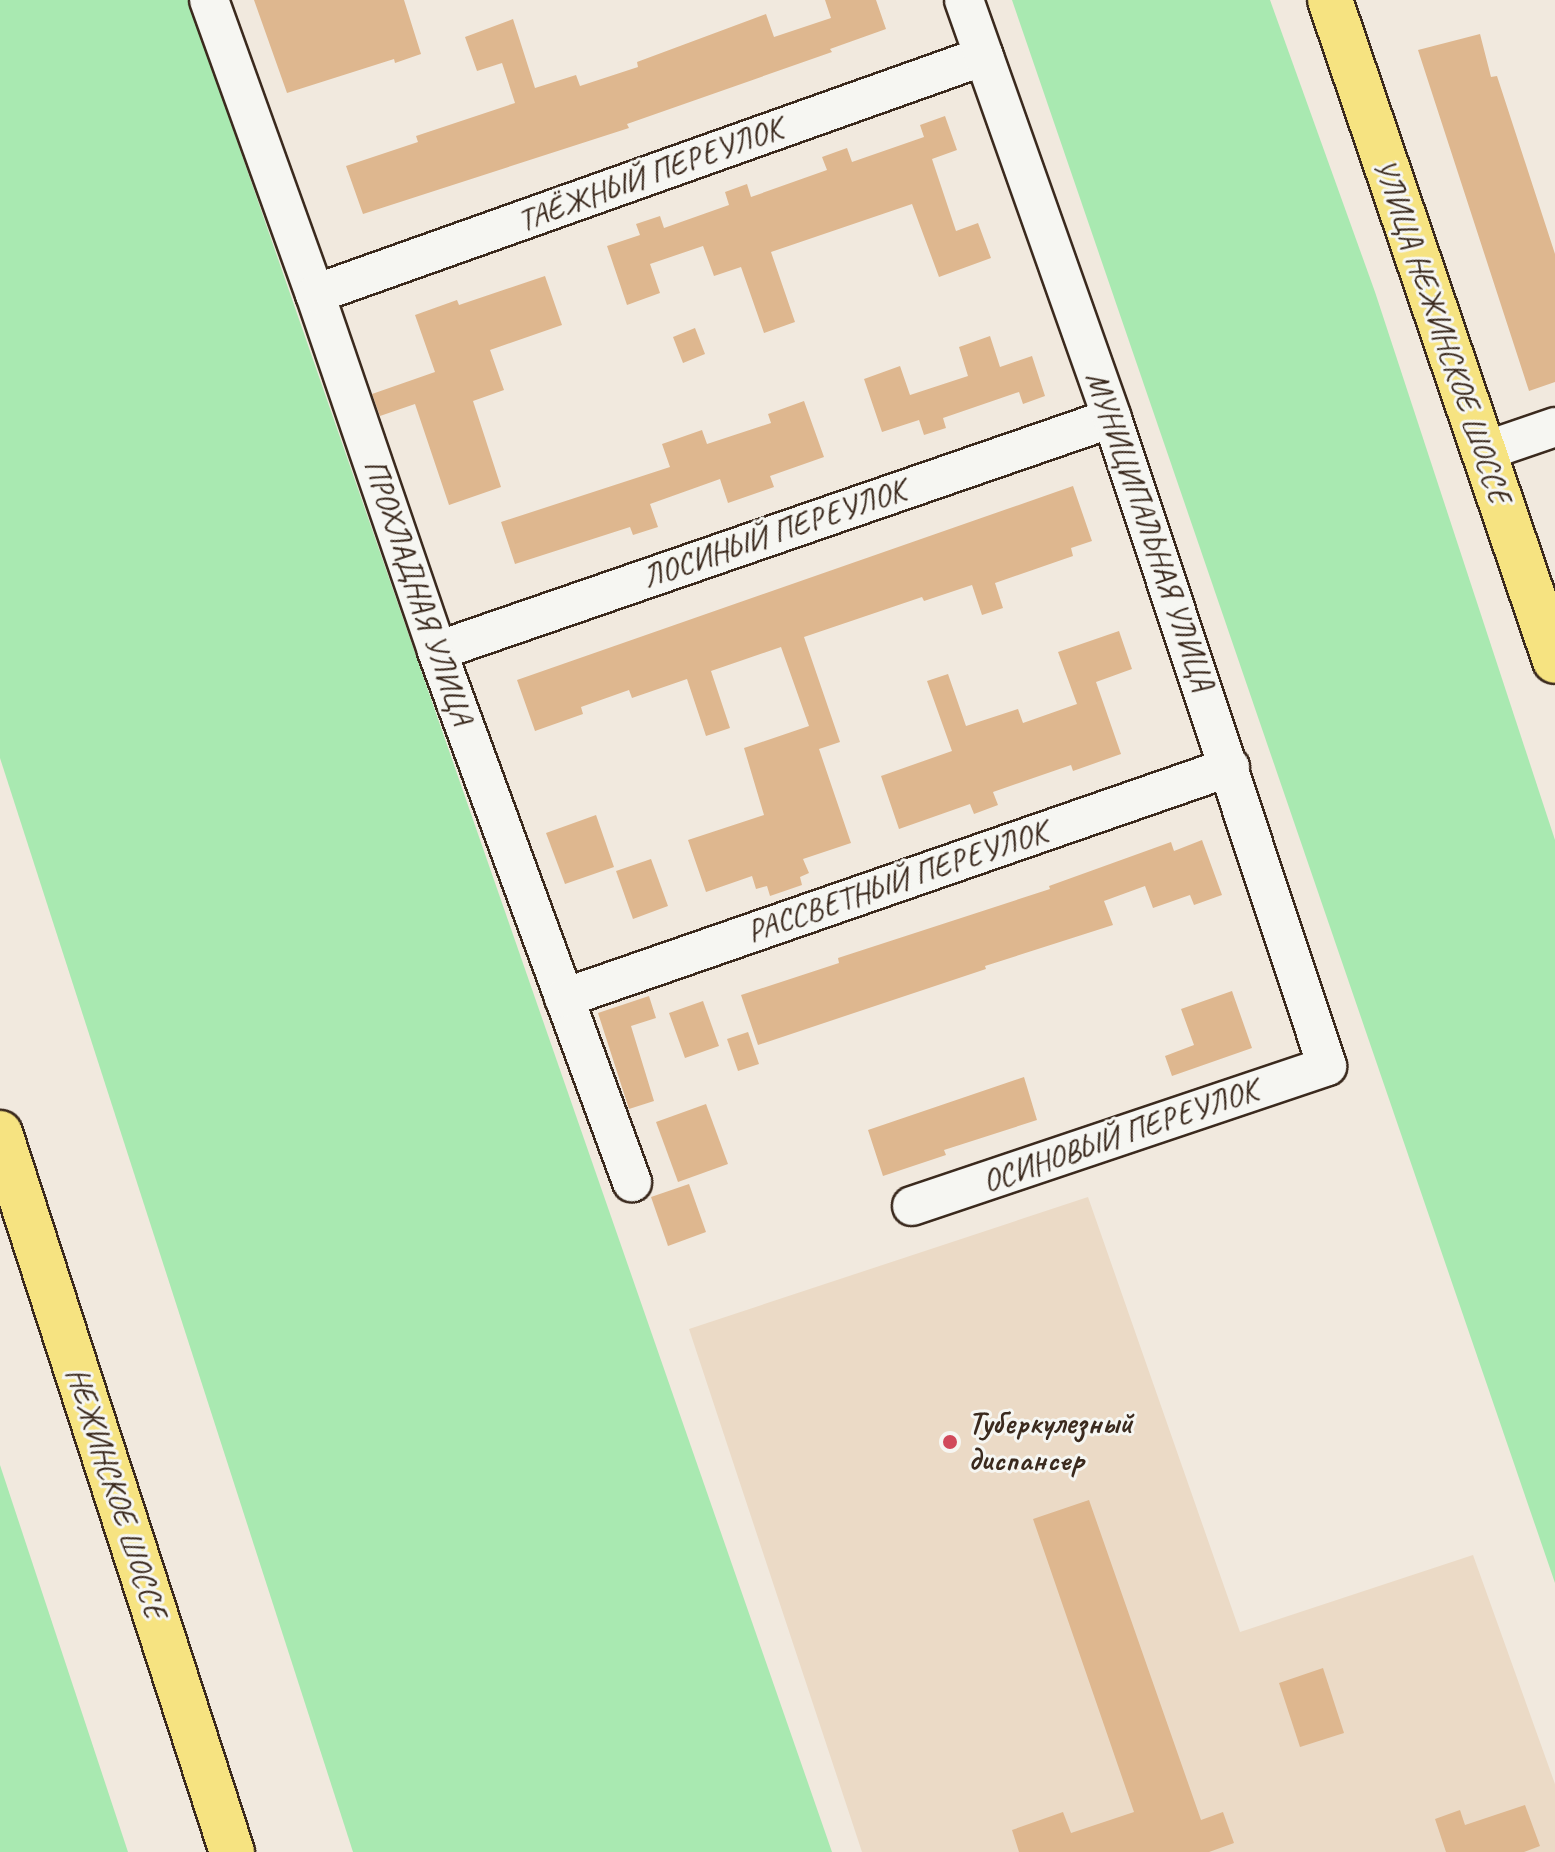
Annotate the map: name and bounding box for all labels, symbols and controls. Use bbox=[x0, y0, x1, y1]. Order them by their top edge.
street label: ТАЁЖНЫЙ ПЕРЕУЛОК bbox=[513, 109, 787, 241]
street label: УЛИЦА НЕЖИНСКОЕ ШОССЕ bbox=[1365, 154, 1519, 508]
street label: МУНИЦИПАЛЬНАЯ УЛИЦА bbox=[1077, 365, 1223, 697]
street label: ПРОХЛАДНАЯ УЛИЦА bbox=[355, 455, 481, 729]
street label: ЛОСИНЫЙ ПЕРЕУЛОК bbox=[637, 471, 911, 597]
street label: РАССВЕТНЫЙ ПЕРЕУЛОК bbox=[742, 813, 1052, 951]
street label: ОСИНОВЫЙ ПЕРЕУЛОК bbox=[977, 1071, 1263, 1201]
street label: НЕЖИНСКОЕ ШОССЕ bbox=[57, 1363, 175, 1623]
place label: Туберкулезный диспансер bbox=[968, 1405, 1133, 1480]
marker: Туберкулезный диспансер bbox=[939, 1431, 961, 1453]

